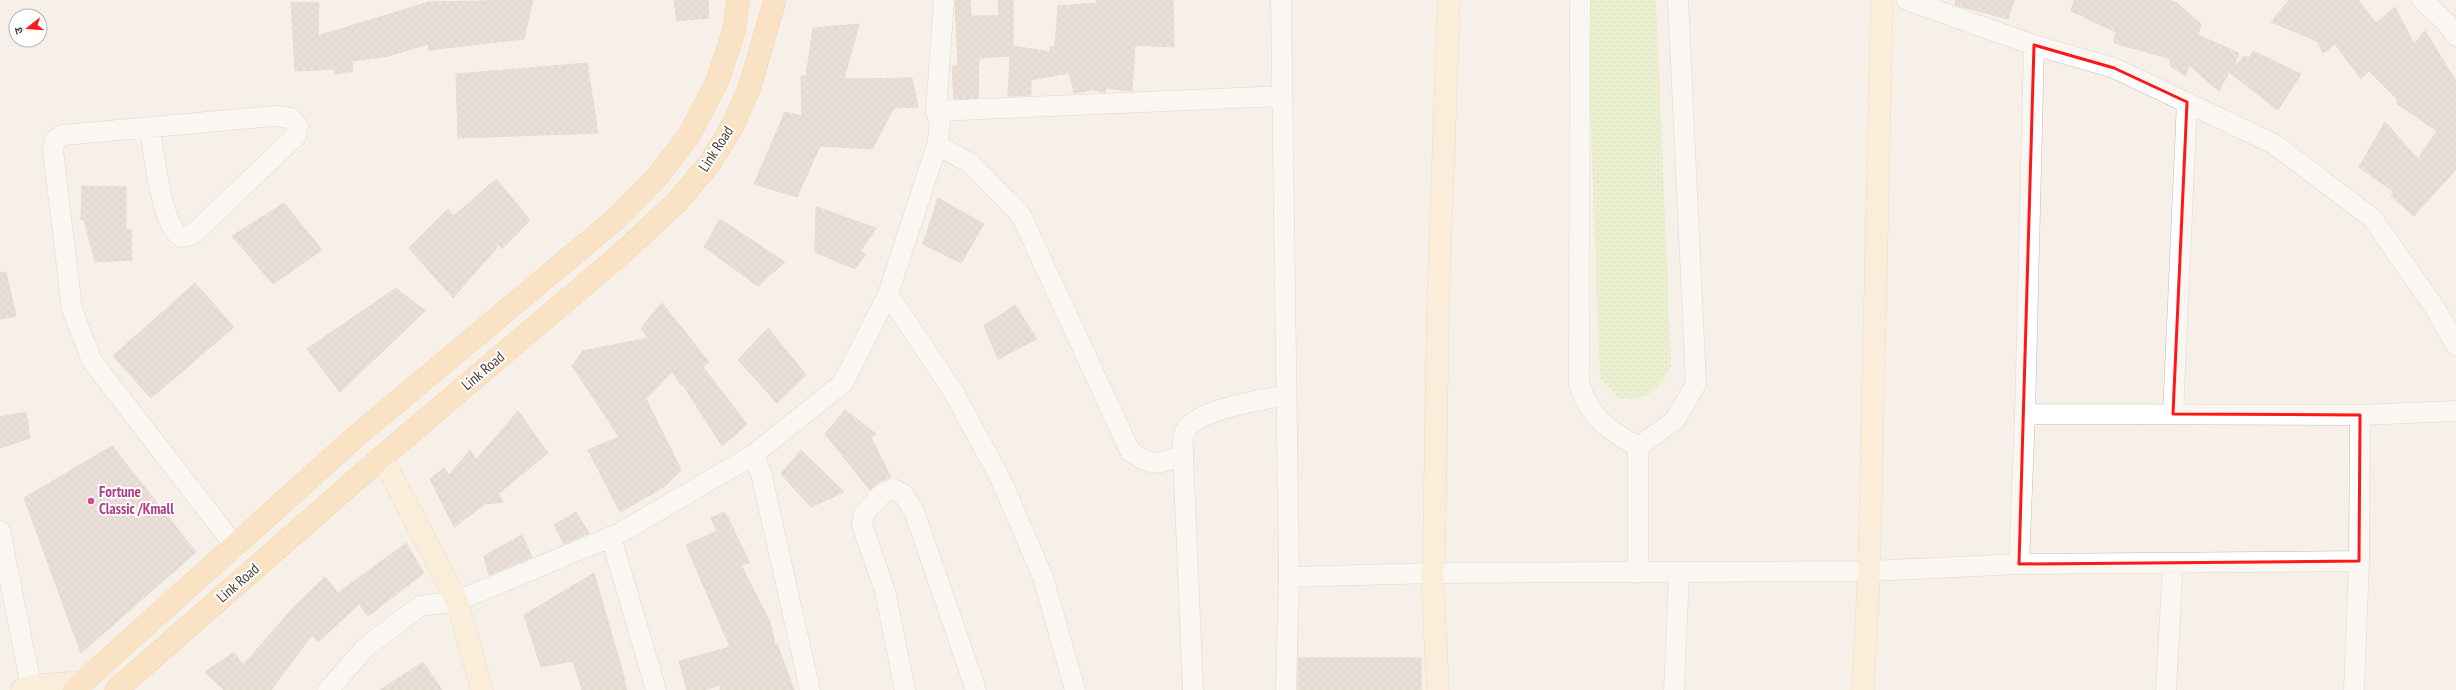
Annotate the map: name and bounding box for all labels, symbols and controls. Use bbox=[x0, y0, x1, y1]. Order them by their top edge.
north arrow bbox=[8, 8, 48, 48]
text: उ bbox=[11, 25, 26, 36]
street label: Link Road bbox=[694, 122, 737, 175]
street label: Link Road bbox=[457, 347, 508, 394]
place label: Fortune Classic /Kmall bbox=[99, 482, 174, 518]
marker: Fortune Classic /Kmall bbox=[86, 496, 96, 506]
street label: Link Road bbox=[212, 559, 263, 606]

